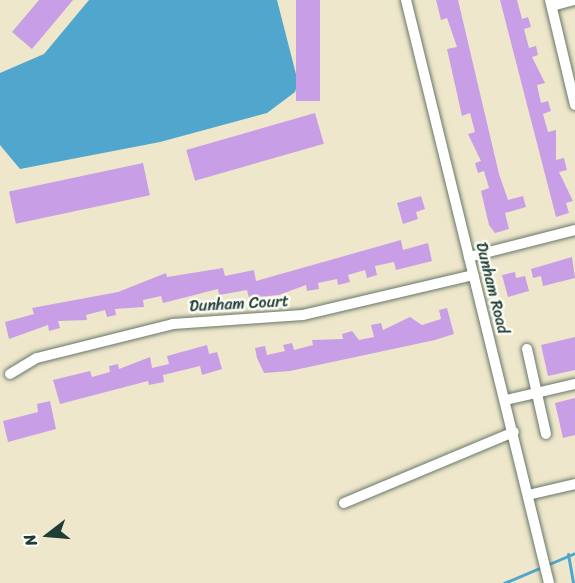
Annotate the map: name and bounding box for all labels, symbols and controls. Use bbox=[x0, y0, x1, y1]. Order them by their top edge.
street label: Dunham Road bbox=[471, 240, 513, 336]
street label: Dunham Court bbox=[189, 292, 289, 316]
north arrow bbox=[18, 505, 78, 565]
text: N bbox=[15, 531, 46, 549]

